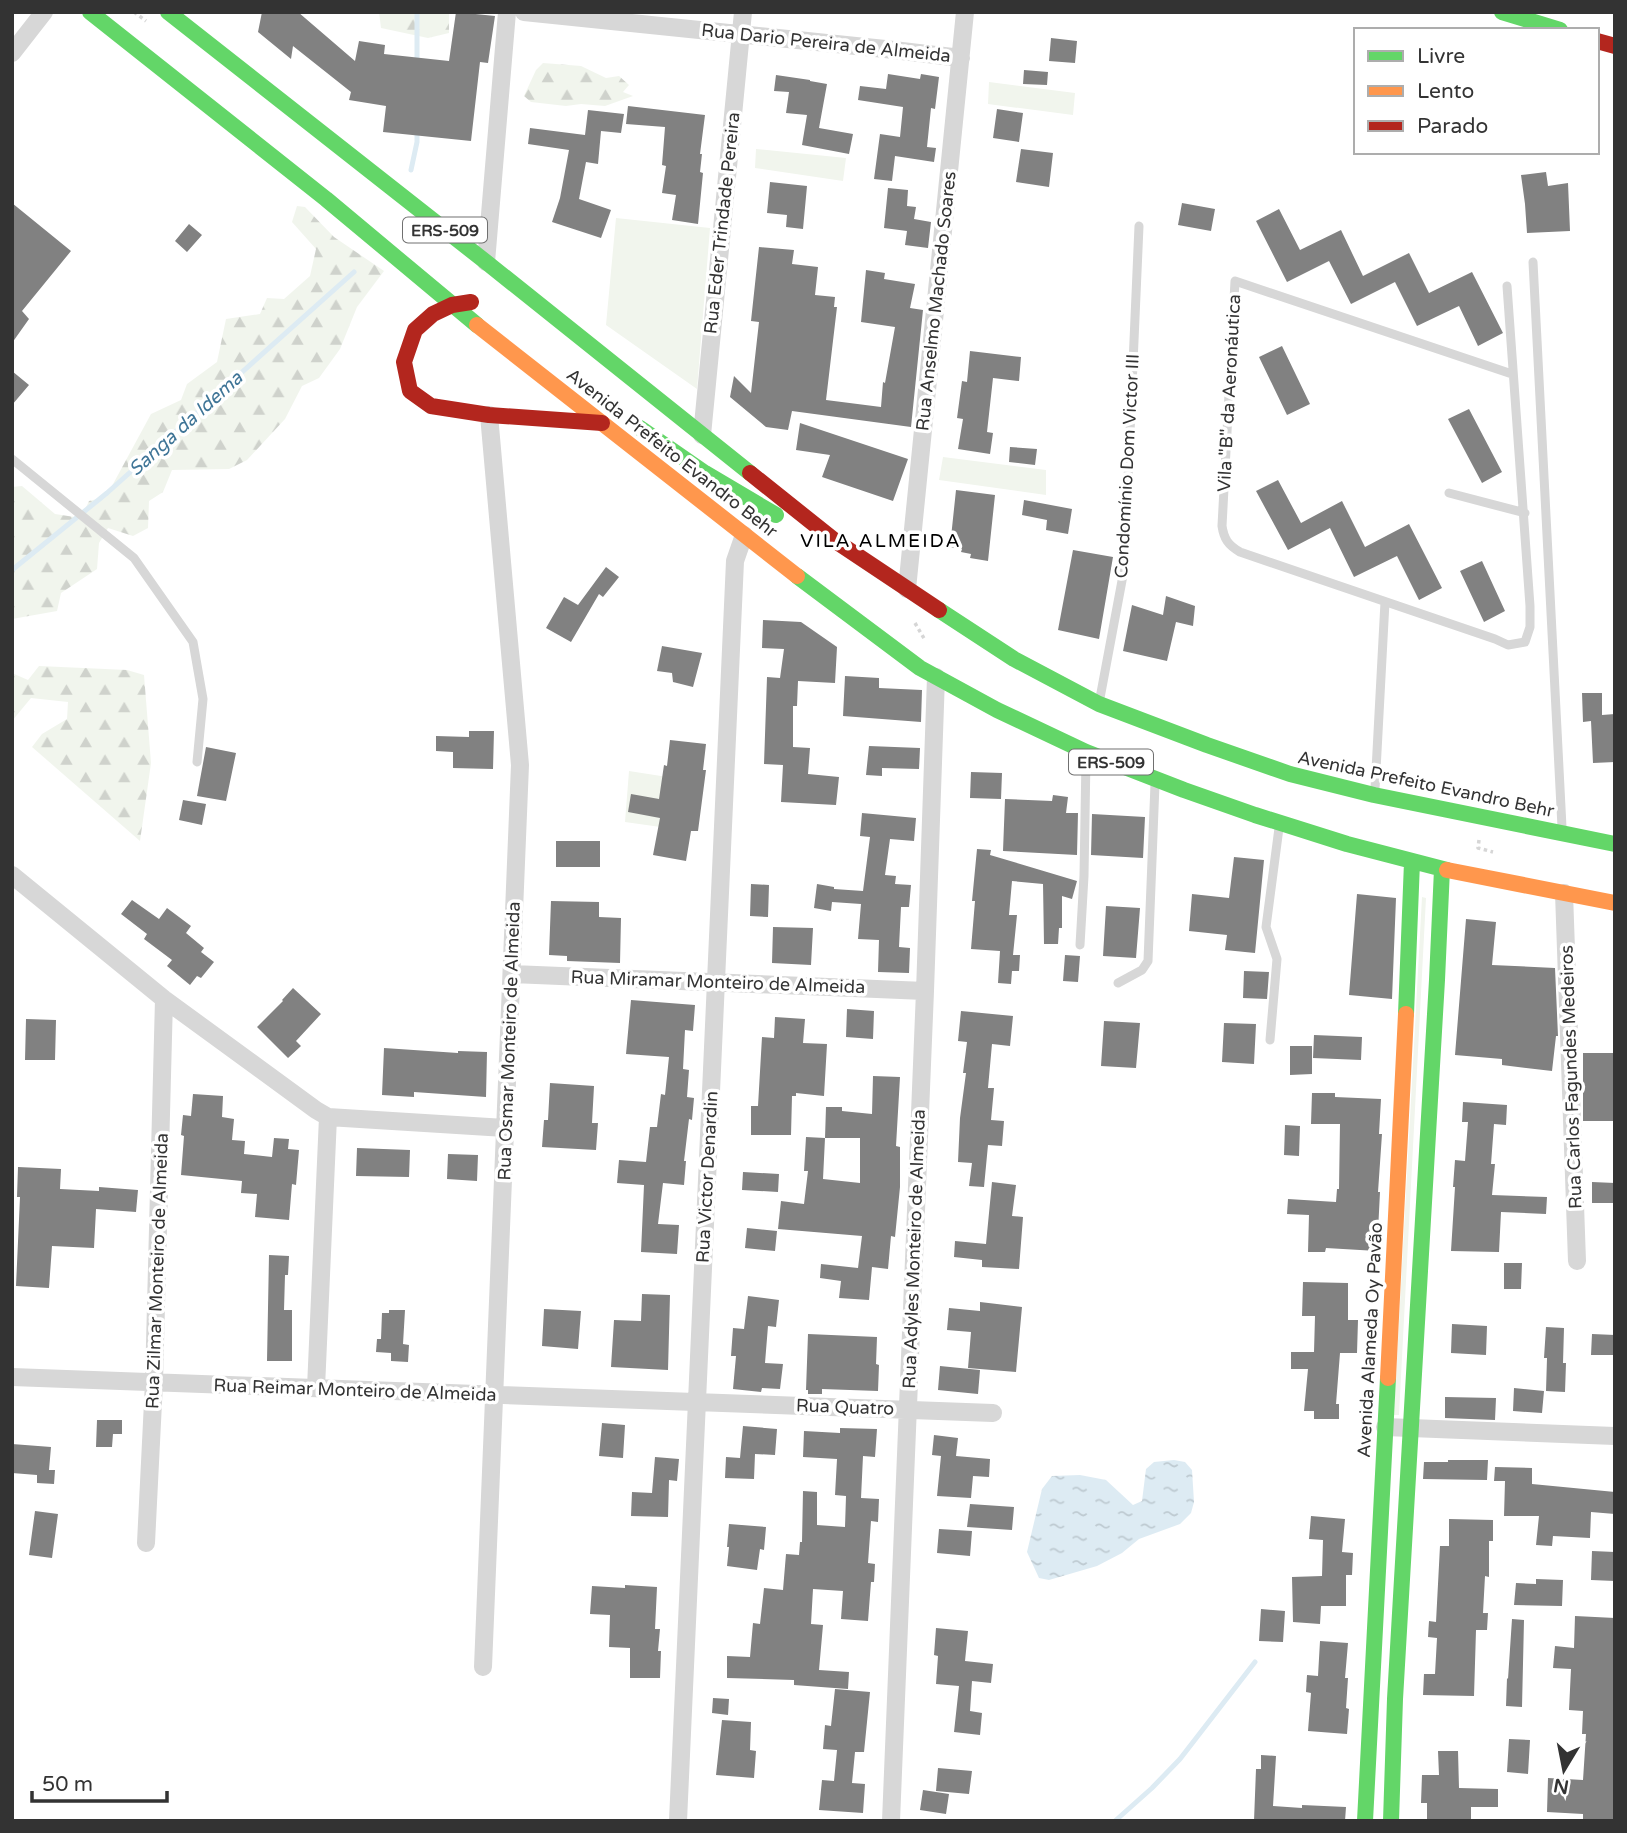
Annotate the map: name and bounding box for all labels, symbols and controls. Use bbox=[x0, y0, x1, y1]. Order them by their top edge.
street label: Rua Dario Pereira de Almeida bbox=[700, 19, 952, 67]
legend bbox=[1354, 28, 1599, 154]
text: Livre bbox=[1417, 44, 1465, 69]
text: Lento bbox=[1417, 79, 1474, 104]
street label: Rua Eder Trindade Pereira bbox=[699, 111, 745, 335]
text: Parado bbox=[1417, 114, 1488, 139]
street label: Rua Anselmo Machado Soares bbox=[911, 170, 961, 432]
road number: ERS-509 bbox=[403, 218, 487, 242]
street label: Vila "B" da Aeronáutica bbox=[1213, 293, 1245, 493]
street label: Condomínio Dom Victor III bbox=[1110, 353, 1144, 579]
street label: Avenida Prefeito Evandro Behr bbox=[562, 364, 782, 542]
water label: Sanga da Idema bbox=[124, 366, 248, 480]
district label: VILA ALMEIDA bbox=[800, 530, 962, 552]
street label: Avenida Prefeito Evandro Behr bbox=[1296, 746, 1556, 822]
road number: ERS-509 bbox=[1069, 750, 1153, 775]
street label: Rua Osmar Monteiro de Almeida bbox=[493, 901, 525, 1181]
street label: Rua Carlos Fagundes Medeiros bbox=[1555, 945, 1587, 1209]
street label: Rua Miramar Monteiro de Almeida bbox=[570, 966, 866, 998]
street label: Rua Victor Denardin bbox=[692, 1090, 722, 1264]
street label: Rua Adyles Monteiro de Almeida bbox=[898, 1109, 930, 1389]
street label: Rua Zilmar Monteiro de Almeida bbox=[141, 1132, 173, 1410]
street label: Avenida Alameda Oy Pavão bbox=[1353, 1222, 1387, 1458]
street label: Rua Reimar Monteiro de Almeida bbox=[213, 1374, 497, 1406]
street label: Rua Quatro bbox=[795, 1394, 895, 1420]
north arrow bbox=[1529, 1735, 1599, 1805]
scale bar bbox=[32, 1759, 166, 1803]
text: 50 m bbox=[42, 1772, 93, 1797]
text: N bbox=[1552, 1774, 1571, 1798]

